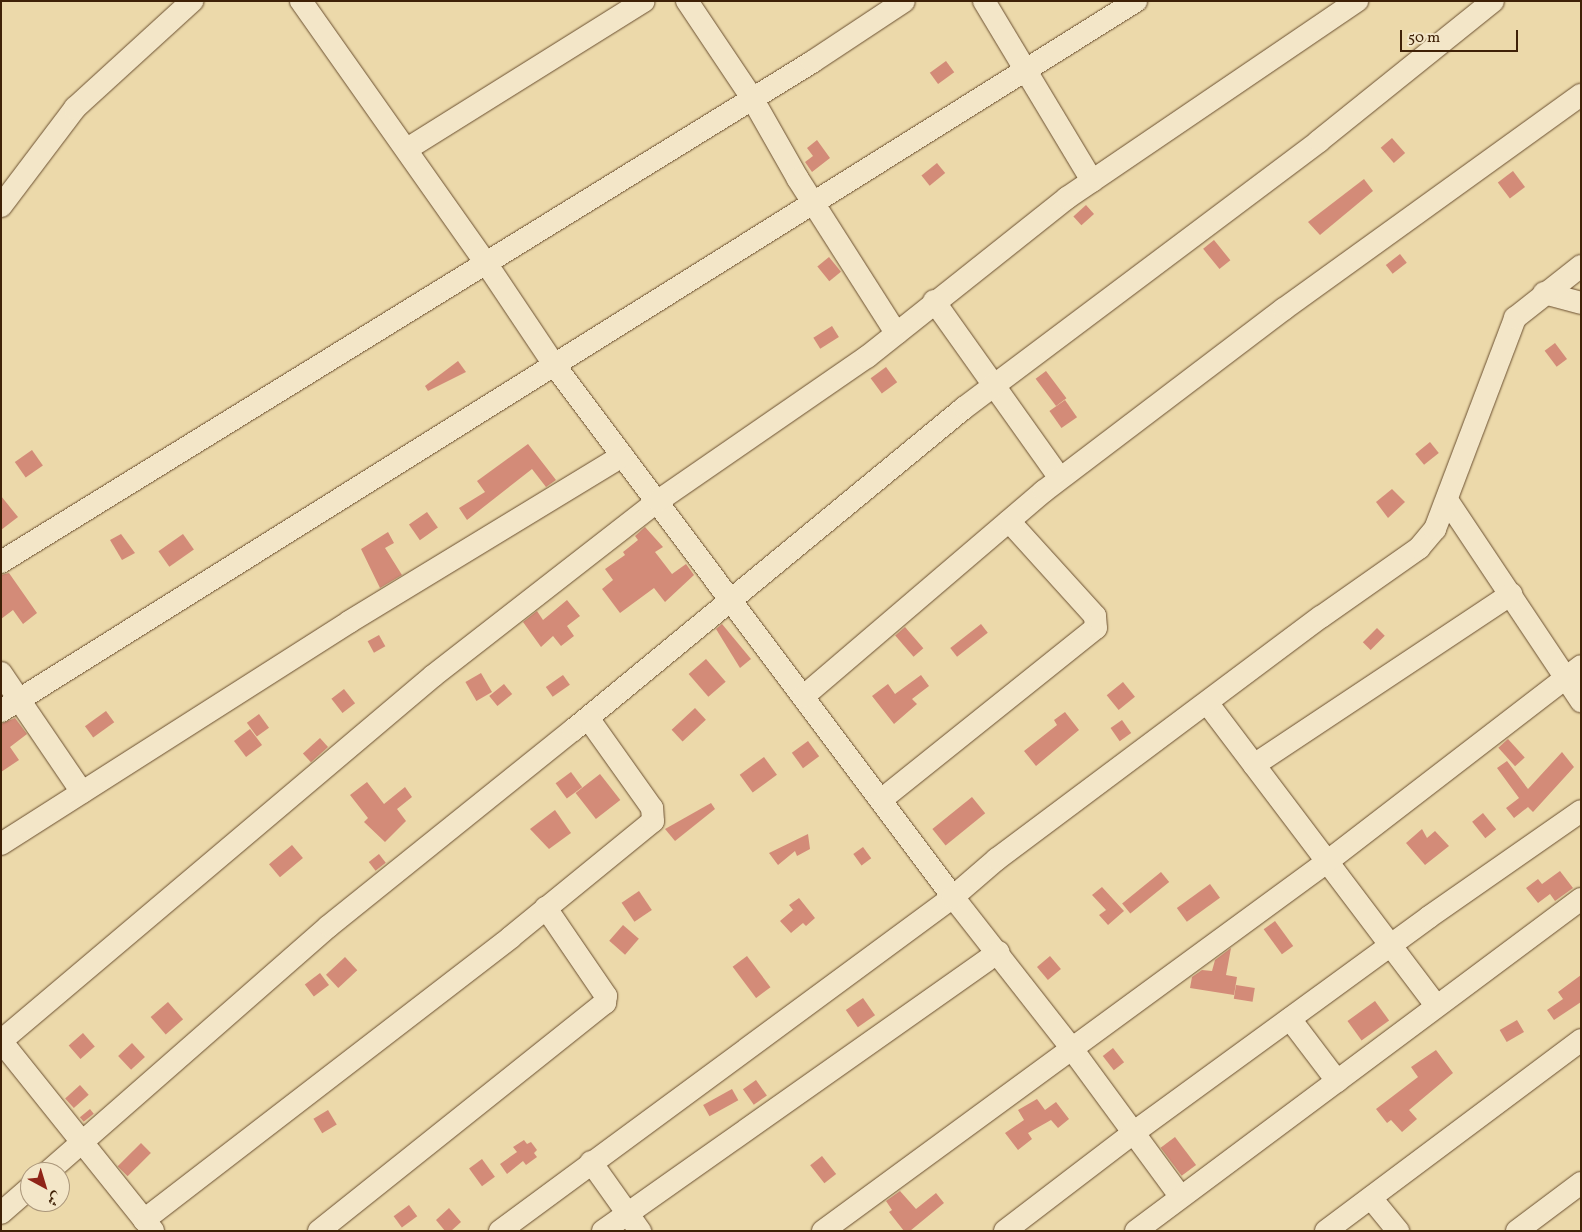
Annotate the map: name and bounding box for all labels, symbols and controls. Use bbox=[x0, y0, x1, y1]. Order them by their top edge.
scale bar bbox=[1402, 20, 1520, 52]
text: 50 m bbox=[1408, 28, 1440, 49]
north arrow bbox=[20, 1162, 70, 1212]
text: ش bbox=[43, 1187, 66, 1210]

